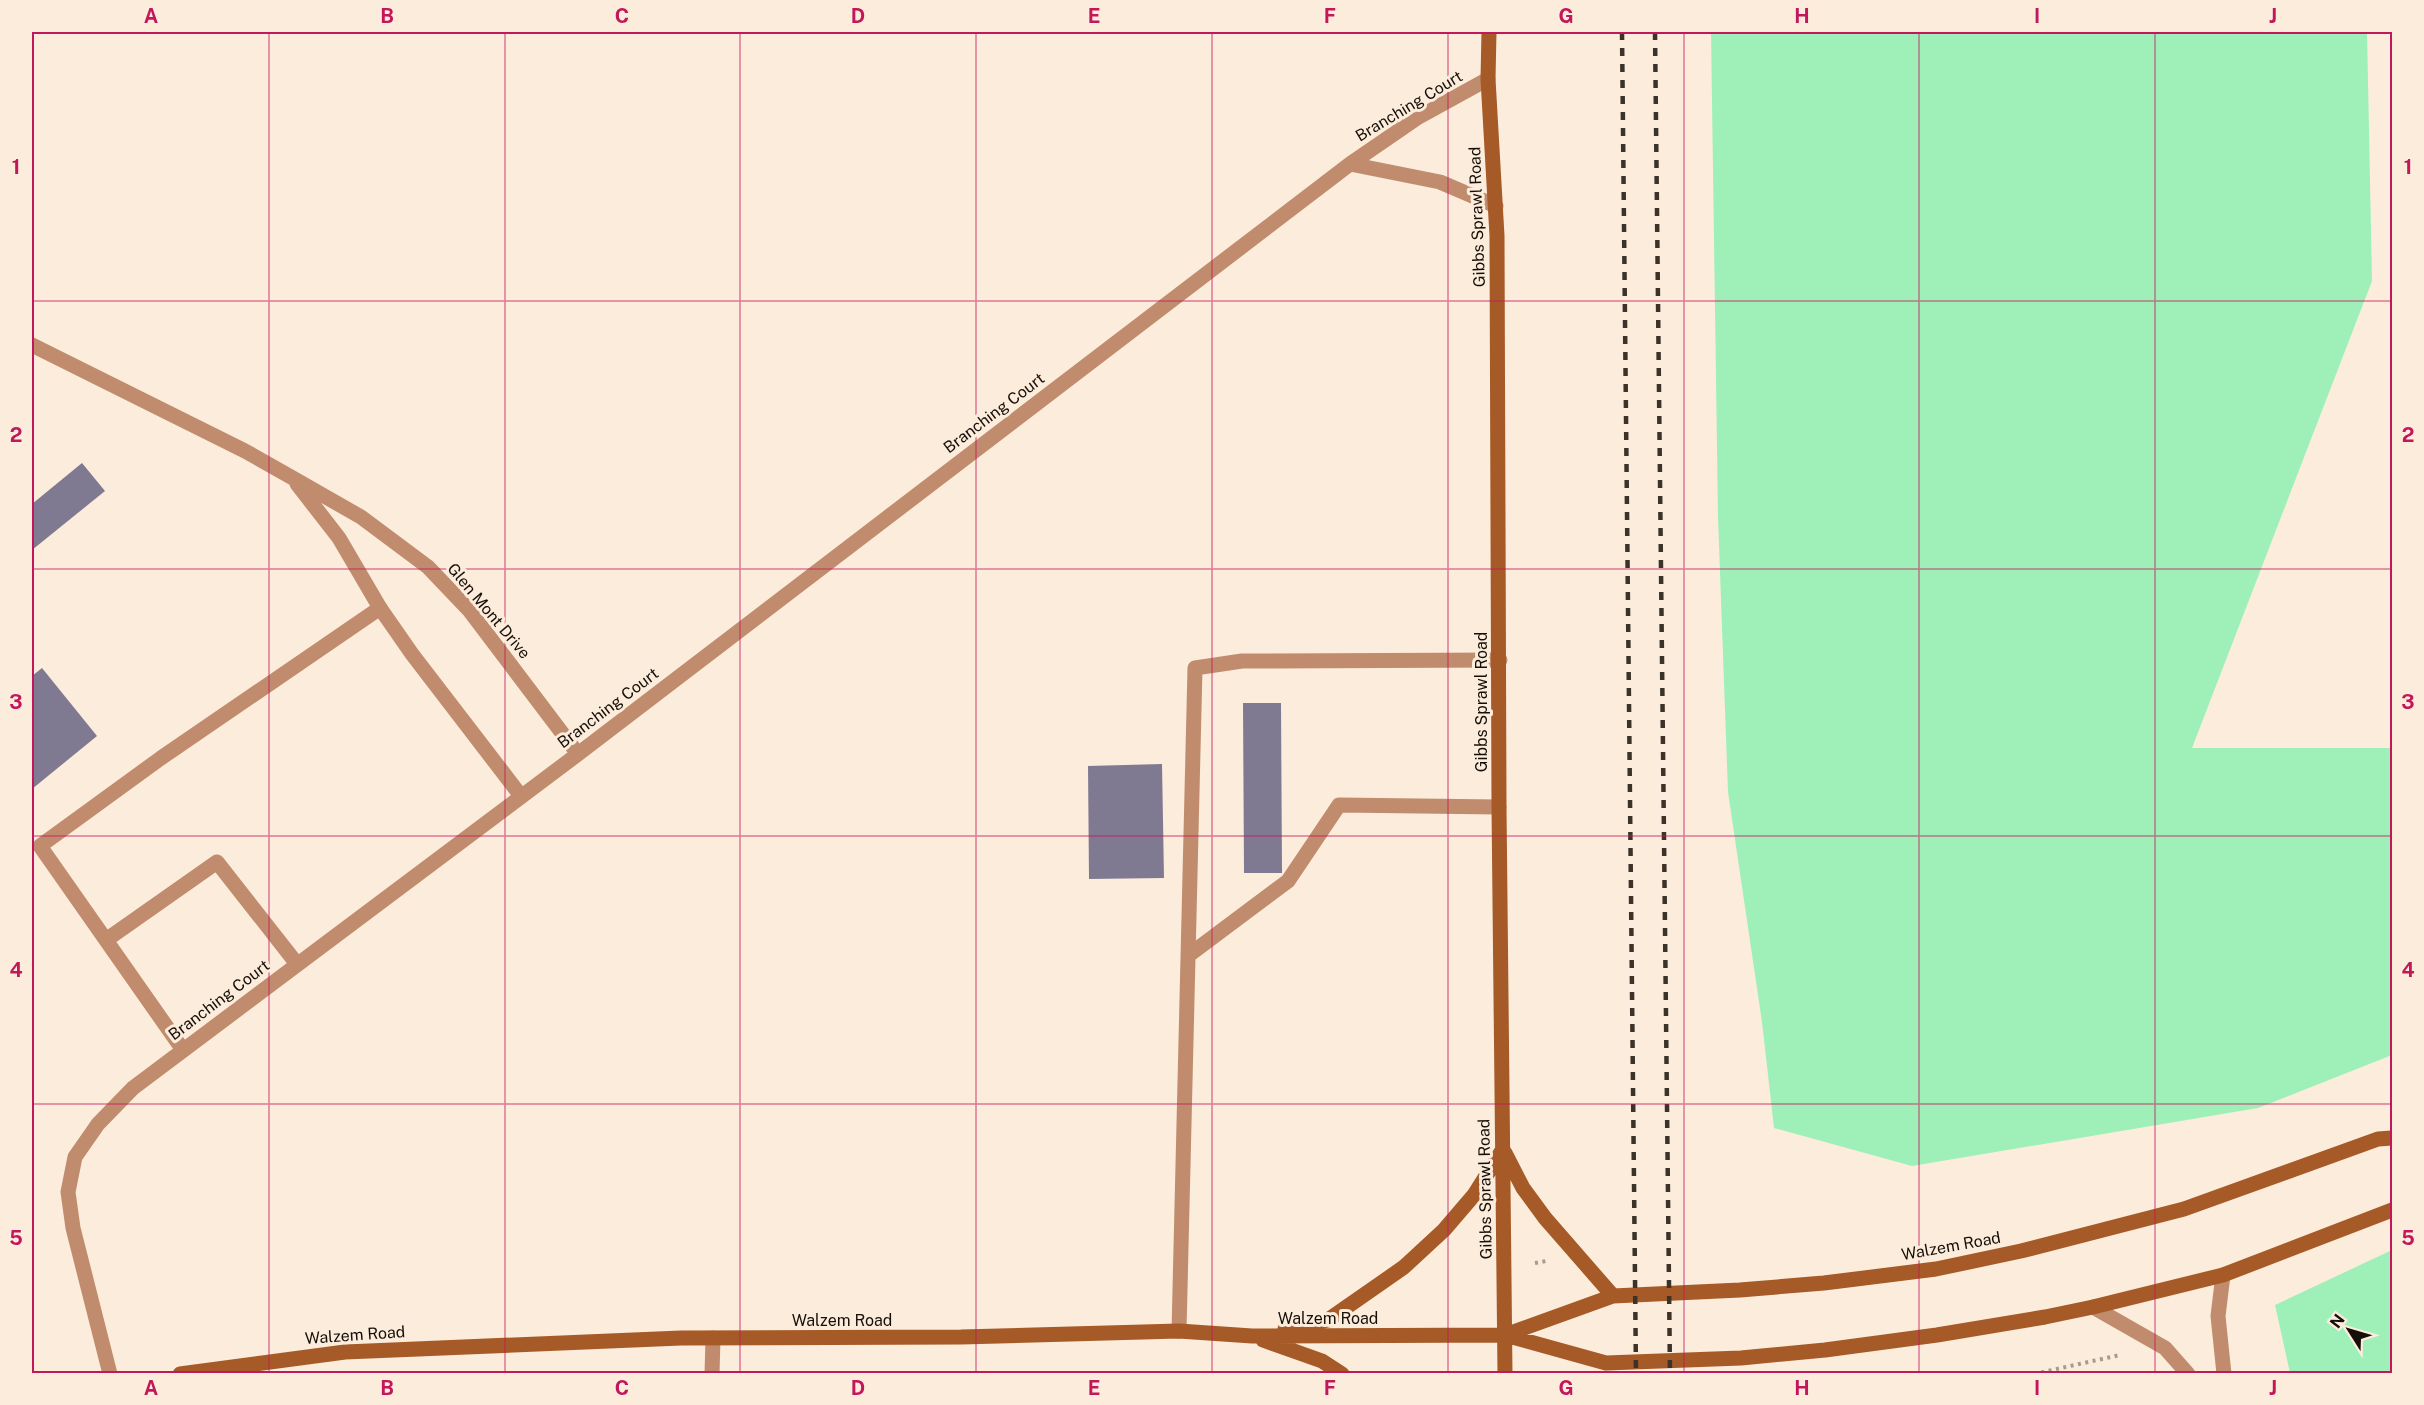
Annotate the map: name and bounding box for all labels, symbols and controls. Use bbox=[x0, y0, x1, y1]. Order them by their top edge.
text: A bbox=[144, 4, 158, 28]
text: B bbox=[380, 4, 394, 28]
text: C bbox=[615, 4, 629, 28]
text: D bbox=[851, 4, 865, 28]
text: E bbox=[1088, 4, 1100, 28]
text: F bbox=[1324, 4, 1336, 28]
text: G bbox=[1558, 4, 1574, 28]
text: H bbox=[1794, 4, 1810, 28]
text: I bbox=[2034, 4, 2040, 28]
text: J bbox=[2269, 4, 2277, 28]
street label: Branching Court bbox=[1352, 67, 1466, 145]
street label: Gibbs Sprawl Road bbox=[1465, 146, 1489, 288]
text: 1 bbox=[12, 155, 20, 179]
text: 1 bbox=[2404, 155, 2412, 179]
street label: Branching Court bbox=[940, 369, 1048, 457]
text: 2 bbox=[10, 423, 22, 447]
text: 2 bbox=[2402, 423, 2414, 447]
street label: Glen Mont Drive bbox=[444, 559, 534, 663]
street label: Gibbs Sprawl Road bbox=[1472, 632, 1491, 772]
street label: Branching Court bbox=[554, 664, 662, 752]
text: 3 bbox=[9, 690, 23, 714]
text: 3 bbox=[2401, 690, 2415, 714]
street label: Branching Court bbox=[165, 956, 273, 1044]
text: 4 bbox=[9, 958, 23, 982]
text: 4 bbox=[2401, 958, 2415, 982]
street label: Gibbs Sprawl Road bbox=[1474, 1119, 1496, 1259]
text: 5 bbox=[9, 1226, 23, 1250]
text: 5 bbox=[2401, 1226, 2415, 1250]
street label: Walzem Road bbox=[1900, 1228, 2002, 1264]
north arrow bbox=[2319, 1300, 2379, 1360]
street label: Walzem Road bbox=[1278, 1309, 1378, 1328]
street label: Walzem Road bbox=[792, 1311, 892, 1330]
text: N bbox=[2326, 1311, 2349, 1332]
street label: Walzem Road bbox=[304, 1322, 406, 1348]
text: A bbox=[144, 1376, 158, 1400]
text: B bbox=[380, 1376, 394, 1400]
text: C bbox=[615, 1376, 629, 1400]
text: D bbox=[851, 1376, 865, 1400]
text: E bbox=[1088, 1376, 1100, 1400]
text: F bbox=[1324, 1376, 1336, 1400]
text: G bbox=[1558, 1376, 1574, 1400]
text: H bbox=[1794, 1376, 1810, 1400]
text: I bbox=[2034, 1376, 2040, 1400]
text: J bbox=[2269, 1376, 2277, 1400]

